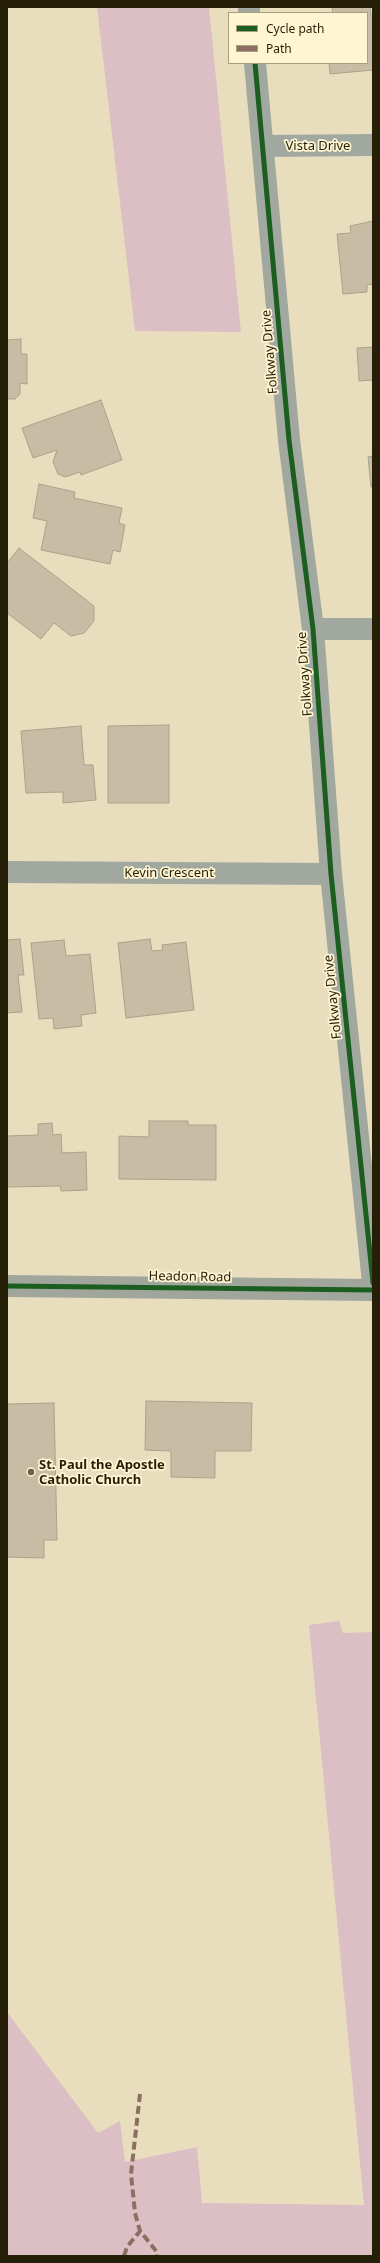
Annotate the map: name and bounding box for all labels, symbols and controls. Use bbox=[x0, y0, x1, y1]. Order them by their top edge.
legend bbox=[228, 12, 368, 64]
text: Cycle path bbox=[266, 20, 324, 37]
text: Path bbox=[266, 40, 292, 57]
street label: Vista Drive bbox=[286, 138, 350, 154]
street label: Folkway Drive bbox=[259, 309, 281, 395]
street label: Folkway Drive bbox=[294, 631, 316, 717]
street label: Kevin Crescent bbox=[124, 865, 214, 881]
street label: Folkway Drive bbox=[321, 954, 345, 1040]
street label: Headon Road bbox=[148, 1268, 232, 1286]
place label: St. Paul the Apostle Catholic Church bbox=[39, 1457, 165, 1488]
marker: St. Paul the Apostle Catholic Church bbox=[26, 1467, 36, 1477]

